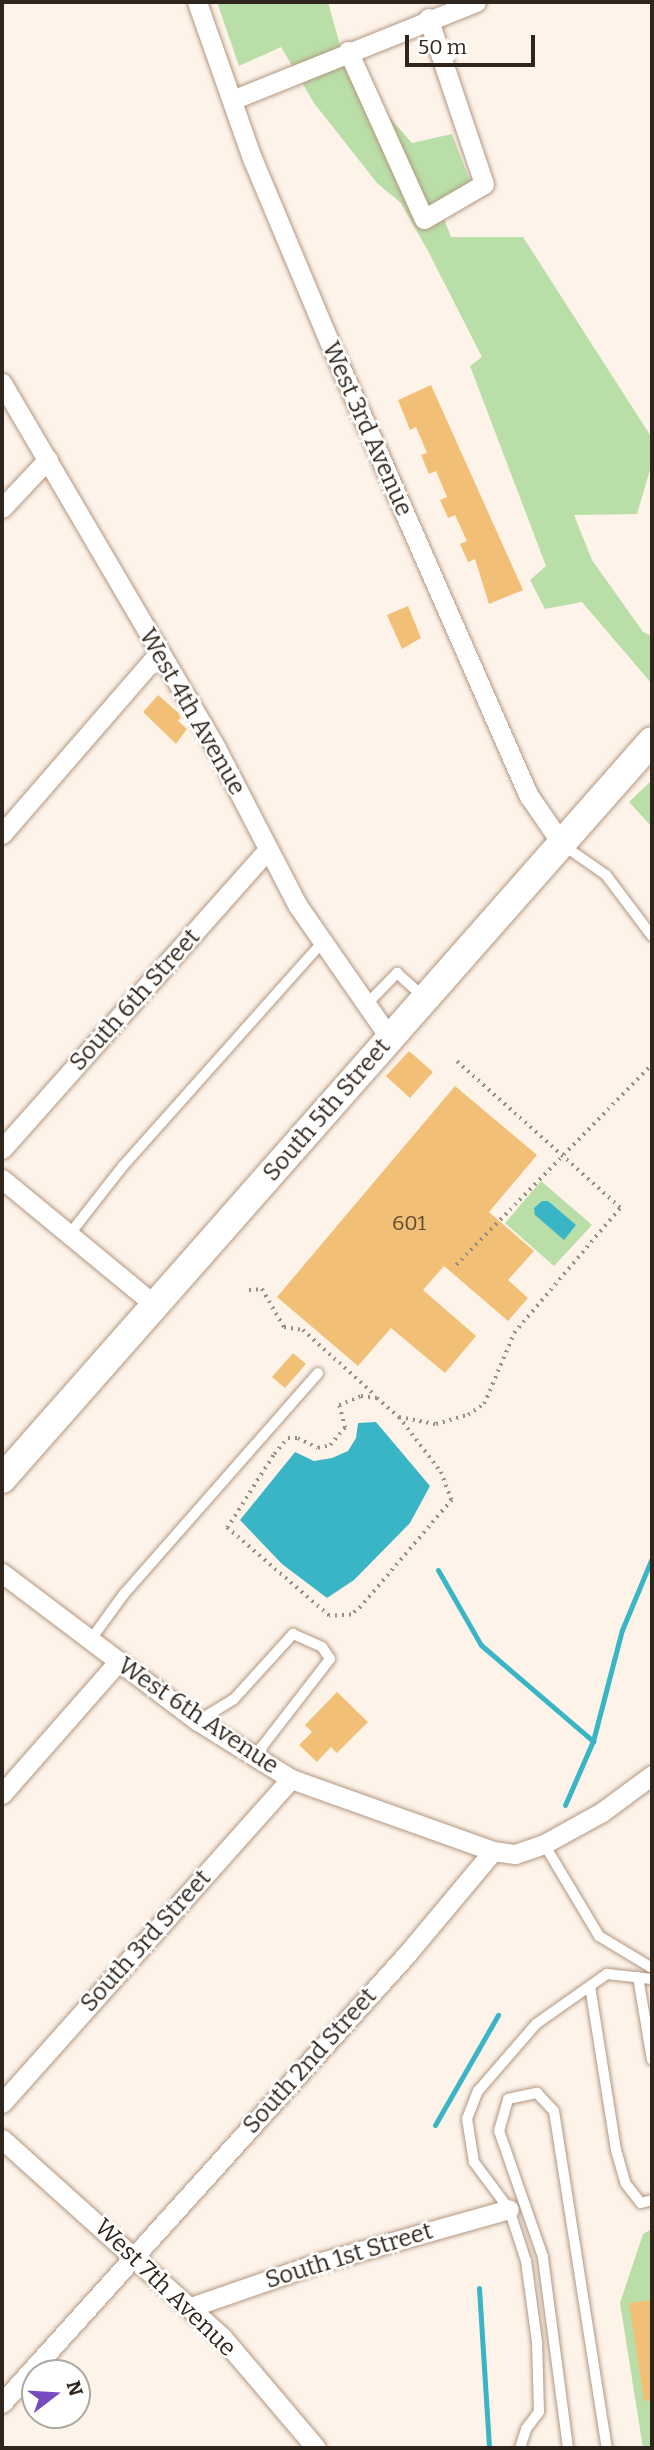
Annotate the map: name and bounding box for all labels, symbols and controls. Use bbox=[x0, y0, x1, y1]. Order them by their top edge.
scale bar bbox=[409, 21, 538, 65]
text: 50 m bbox=[418, 34, 467, 60]
street label: West 3rd Avenue bbox=[316, 337, 418, 521]
street label: West 4th Avenue bbox=[133, 624, 251, 800]
street label: South 6th Street bbox=[64, 923, 206, 1077]
street label: South 5th Street bbox=[257, 1033, 397, 1187]
house number: 601 bbox=[392, 1210, 426, 1236]
street label: West 6th Avenue bbox=[112, 1652, 284, 1780]
street label: South 3rd Street bbox=[75, 1864, 217, 2018]
street label: South 2nd Street bbox=[237, 1982, 383, 2140]
street label: West 7th Avenue bbox=[88, 2213, 242, 2363]
street label: South 1st Street bbox=[262, 2217, 436, 2295]
north arrow bbox=[21, 2359, 91, 2429]
text: N bbox=[62, 2378, 88, 2399]

